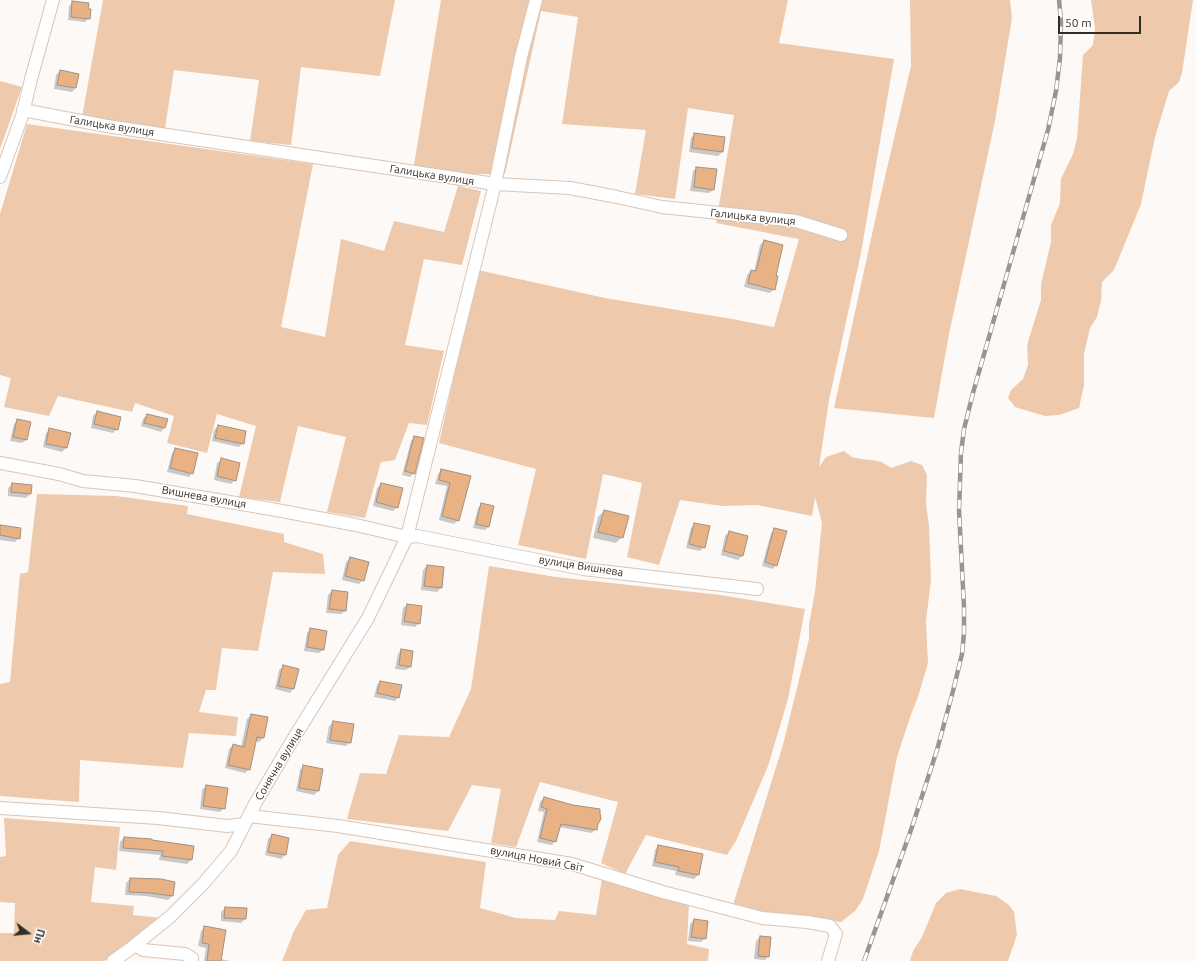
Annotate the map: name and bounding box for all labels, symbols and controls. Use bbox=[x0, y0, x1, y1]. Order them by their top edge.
scale bar bbox=[1060, 8, 1143, 34]
text: 50 m bbox=[1065, 16, 1092, 29]
street label: Галицька вулиця bbox=[69, 113, 155, 139]
street label: Галицька вулиця bbox=[389, 162, 475, 188]
street label: Галицька вулиця bbox=[710, 206, 796, 228]
street label: Вишнева вулиця bbox=[161, 483, 247, 511]
street label: вулиця Вишнева bbox=[538, 553, 624, 579]
street label: Сонячна вулиця bbox=[252, 725, 306, 803]
street label: вулиця Новий Світ bbox=[489, 843, 585, 875]
north arrow bbox=[8, 913, 48, 953]
text: Пн bbox=[32, 928, 47, 945]

